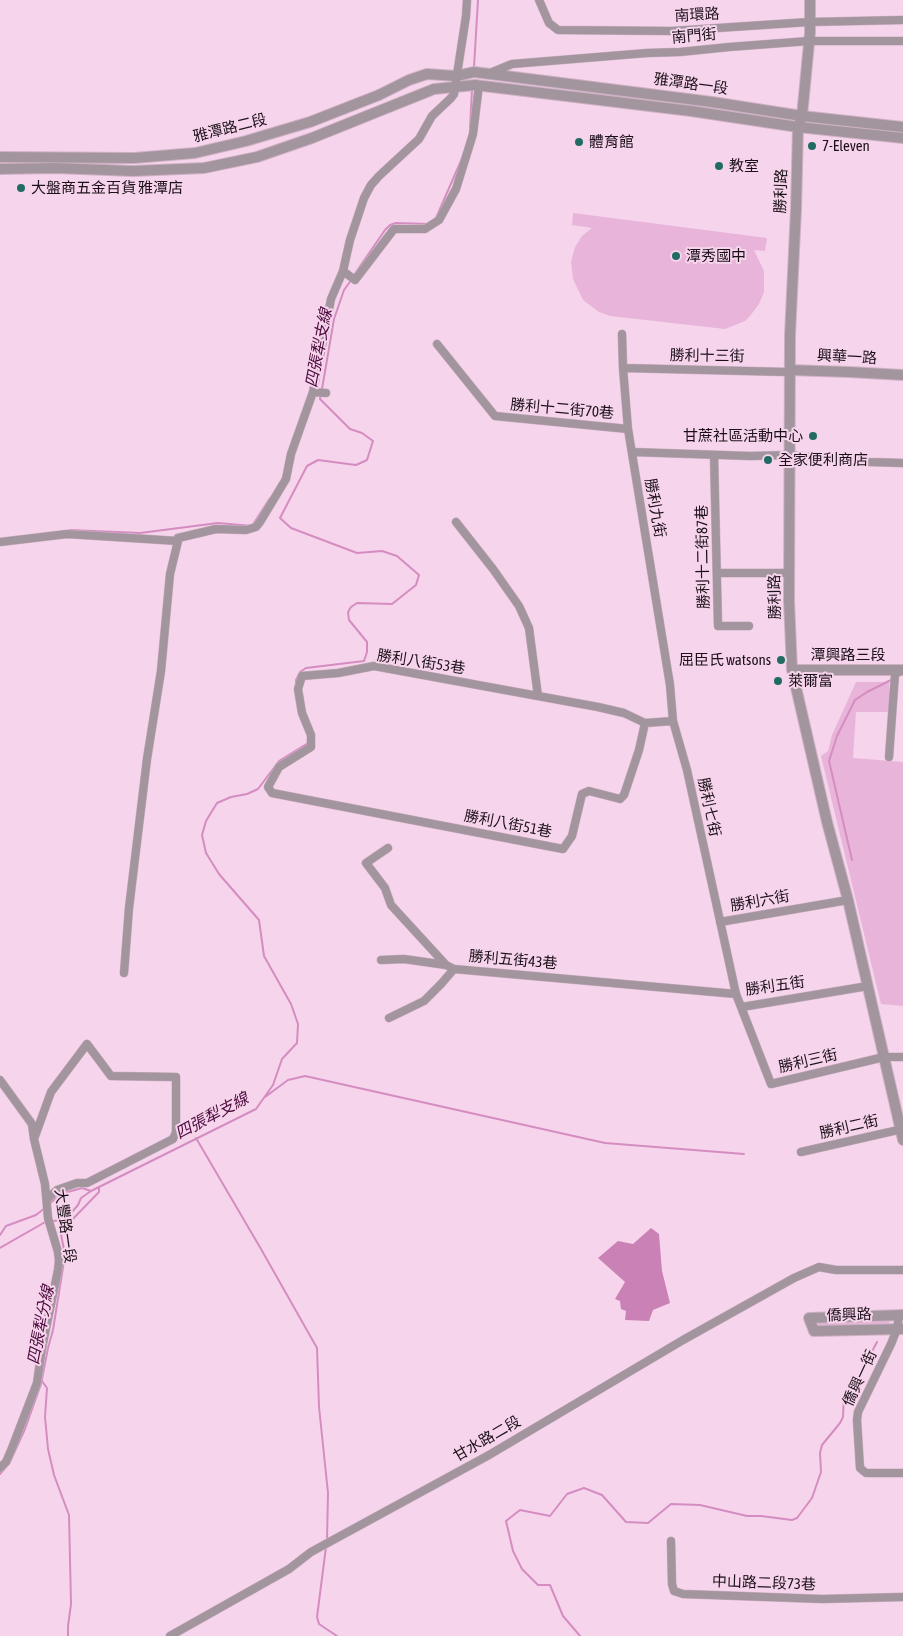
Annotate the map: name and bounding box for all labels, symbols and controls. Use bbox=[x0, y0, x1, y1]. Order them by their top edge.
street label: 南環路 bbox=[674, 5, 720, 25]
street label: 南門街 bbox=[671, 25, 717, 47]
street label: 雅潭路一段 bbox=[653, 70, 729, 98]
street label: 雅潭路二段 bbox=[191, 110, 269, 146]
place label: 體育館 bbox=[589, 133, 634, 151]
marker: 體育館 bbox=[573, 136, 585, 148]
place label: 7-Eleven bbox=[822, 137, 870, 155]
marker: 7-Eleven bbox=[806, 140, 818, 152]
place label: 教室 bbox=[729, 157, 759, 175]
marker: 教室 bbox=[713, 160, 725, 172]
street label: 勝利路 bbox=[771, 168, 791, 214]
place label: 大盤商五金百貨 雅潭店 bbox=[31, 179, 183, 197]
marker: 大盤商五金百貨 雅潭店 bbox=[15, 182, 27, 194]
place label: 潭秀國中 bbox=[686, 247, 746, 265]
marker: 潭秀國中 bbox=[670, 250, 682, 262]
water label: 四張犁支線 bbox=[302, 307, 336, 389]
street label: 勝利十三街 bbox=[669, 346, 745, 366]
street label: 興華一路 bbox=[817, 346, 877, 368]
street label: 勝利十二街70巷 bbox=[509, 395, 615, 423]
place label: 甘蔗社區活動中心 bbox=[683, 427, 803, 445]
marker: 甘蔗社區活動中心 bbox=[807, 430, 819, 442]
place label: 全家便利商店 bbox=[778, 451, 868, 469]
marker: 全家便利商店 bbox=[762, 454, 774, 466]
street label: 勝利九街 bbox=[641, 477, 669, 539]
street label: 勝利十二街87巷 bbox=[693, 505, 713, 609]
street label: 勝利路 bbox=[766, 574, 784, 620]
street label: 勝利八街53巷 bbox=[376, 646, 466, 678]
street label: 潭興路三段 bbox=[811, 646, 885, 664]
place label: 屈臣氏 watsons bbox=[679, 651, 771, 669]
marker: 屈臣氏 watsons bbox=[775, 654, 787, 666]
place label: 萊爾富 bbox=[788, 672, 833, 690]
marker: 萊爾富 bbox=[772, 675, 784, 687]
street label: 勝利七街 bbox=[694, 776, 724, 838]
street label: 勝利八街51巷 bbox=[463, 807, 553, 841]
street label: 勝利六街 bbox=[729, 887, 791, 915]
street label: 勝利五街43巷 bbox=[468, 947, 558, 973]
street label: 勝利五街 bbox=[744, 973, 806, 999]
street label: 勝利三街 bbox=[777, 1045, 839, 1077]
water label: 四張犁支線 bbox=[172, 1089, 252, 1143]
street label: 勝利二街 bbox=[818, 1111, 880, 1143]
street label: 大豐路一段 bbox=[51, 1188, 79, 1264]
water label: 四張犁分線 bbox=[24, 1284, 58, 1366]
street label: 僑興路 bbox=[826, 1305, 872, 1325]
street label: 僑興一街 bbox=[839, 1347, 881, 1409]
street label: 甘水路二段 bbox=[450, 1412, 524, 1466]
street label: 中山路二段73巷 bbox=[712, 1572, 816, 1594]

